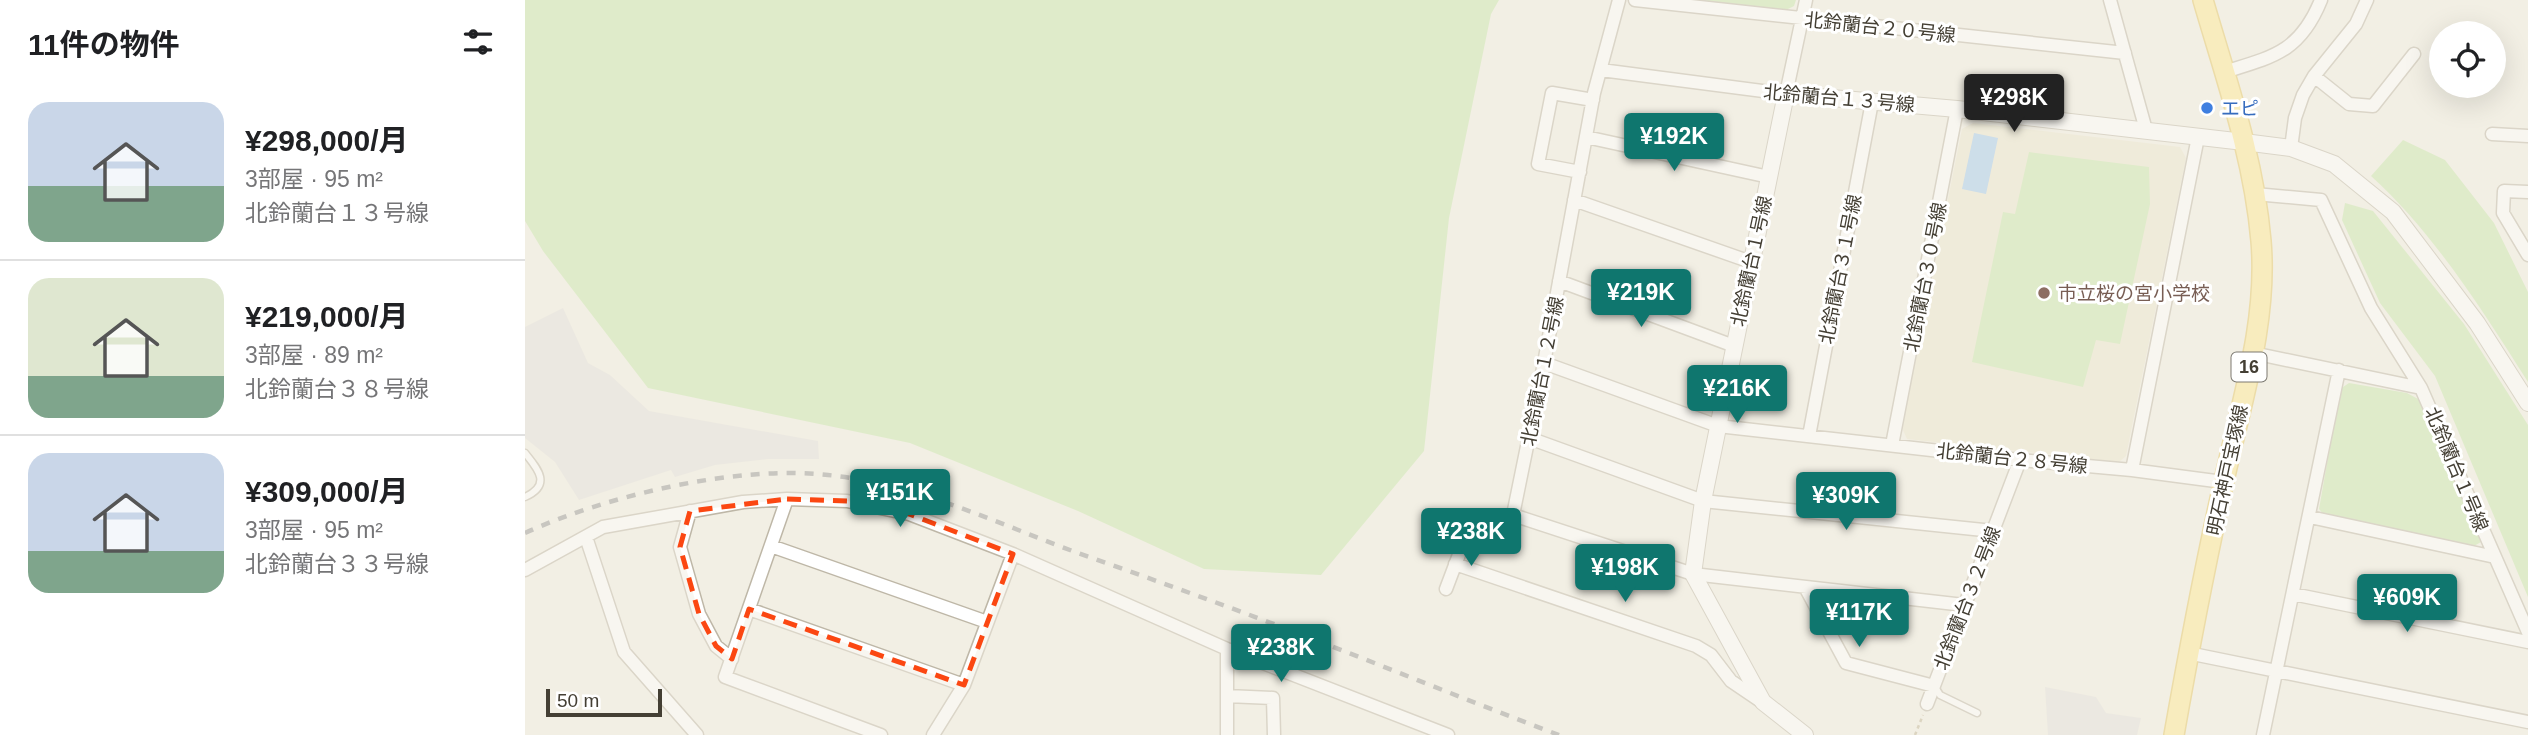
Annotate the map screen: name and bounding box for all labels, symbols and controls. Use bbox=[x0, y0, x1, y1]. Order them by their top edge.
street label: 北鈴蘭台２０号線 bbox=[1803, 9, 1957, 46]
map controls bbox=[2429, 21, 2506, 98]
button: locate bbox=[2429, 21, 2506, 98]
icon: filters bbox=[459, 23, 497, 61]
text: 11件の物件 bbox=[28, 28, 180, 61]
pin: ¥298K bbox=[1965, 74, 2063, 134]
street label: 北鈴蘭台１３号線 bbox=[1762, 81, 1916, 116]
text: ¥298K bbox=[1980, 84, 2048, 110]
place label: エピ bbox=[2221, 98, 2259, 119]
marker: エピ bbox=[2199, 100, 2215, 116]
pin: ¥192K bbox=[1625, 114, 1723, 173]
text: ¥192K bbox=[1640, 123, 1708, 149]
text: ¥298,000/月 bbox=[245, 124, 408, 157]
icon: home bbox=[84, 130, 168, 214]
text: 3部屋 · 95 m² bbox=[245, 166, 383, 192]
street label: 北鈴蘭台３１号線 bbox=[1816, 192, 1865, 346]
street label: 北鈴蘭台１号線 bbox=[1727, 194, 1776, 328]
text: 北鈴蘭台１３号線 bbox=[245, 200, 429, 226]
street label: 北鈴蘭台３０号線 bbox=[1901, 200, 1950, 354]
pin: ¥219K bbox=[1592, 270, 1690, 329]
text: ¥219K bbox=[1607, 279, 1675, 305]
place label: 市立桜の宮小学校 bbox=[2058, 283, 2210, 304]
marker: 市立桜の宮小学校 bbox=[2036, 285, 2052, 301]
street label: 北鈴蘭台１２号線 bbox=[1518, 294, 1567, 448]
text: ¥219,000/月 bbox=[245, 300, 408, 333]
icon: home bbox=[84, 306, 168, 390]
text: 3部屋 · 89 m² bbox=[245, 342, 383, 368]
road number: 16 bbox=[2231, 352, 2267, 382]
pin: ¥216K bbox=[1688, 366, 1786, 425]
text: ¥216K bbox=[1703, 375, 1771, 401]
text: 北鈴蘭台３８号線 bbox=[245, 376, 429, 402]
street label: 明石神戸宝塚線 bbox=[2203, 403, 2252, 537]
street label: 北鈴蘭台１号線 bbox=[2421, 404, 2492, 535]
street label: 北鈴蘭台２８号線 bbox=[1935, 440, 2089, 477]
pin: ¥151K bbox=[851, 470, 949, 529]
pin: ¥309K bbox=[1797, 472, 1895, 532]
text: ¥309,000/月 bbox=[245, 475, 408, 508]
text: ¥151K bbox=[866, 479, 934, 505]
icon: home bbox=[84, 481, 168, 565]
text: ¥309K bbox=[1812, 482, 1880, 508]
pin: ¥238K bbox=[1422, 508, 1520, 568]
text: 3部屋 · 95 m² bbox=[245, 517, 383, 543]
text: ¥238K bbox=[1437, 518, 1505, 544]
street label: 北鈴蘭台３２号線 bbox=[1930, 523, 2005, 673]
pin: ¥198K bbox=[1576, 544, 1674, 604]
text: 北鈴蘭台３３号線 bbox=[245, 551, 429, 577]
text: ¥198K bbox=[1591, 554, 1659, 580]
pin: ¥609K bbox=[2358, 574, 2456, 634]
text: ¥609K bbox=[2373, 584, 2441, 610]
pin: ¥117K bbox=[1810, 590, 1908, 649]
text: ¥117K bbox=[1826, 599, 1892, 625]
pin: ¥238K bbox=[1232, 624, 1330, 684]
text: ¥238K bbox=[1247, 634, 1315, 660]
scale bar bbox=[546, 686, 661, 718]
text: 50 m bbox=[557, 690, 599, 711]

